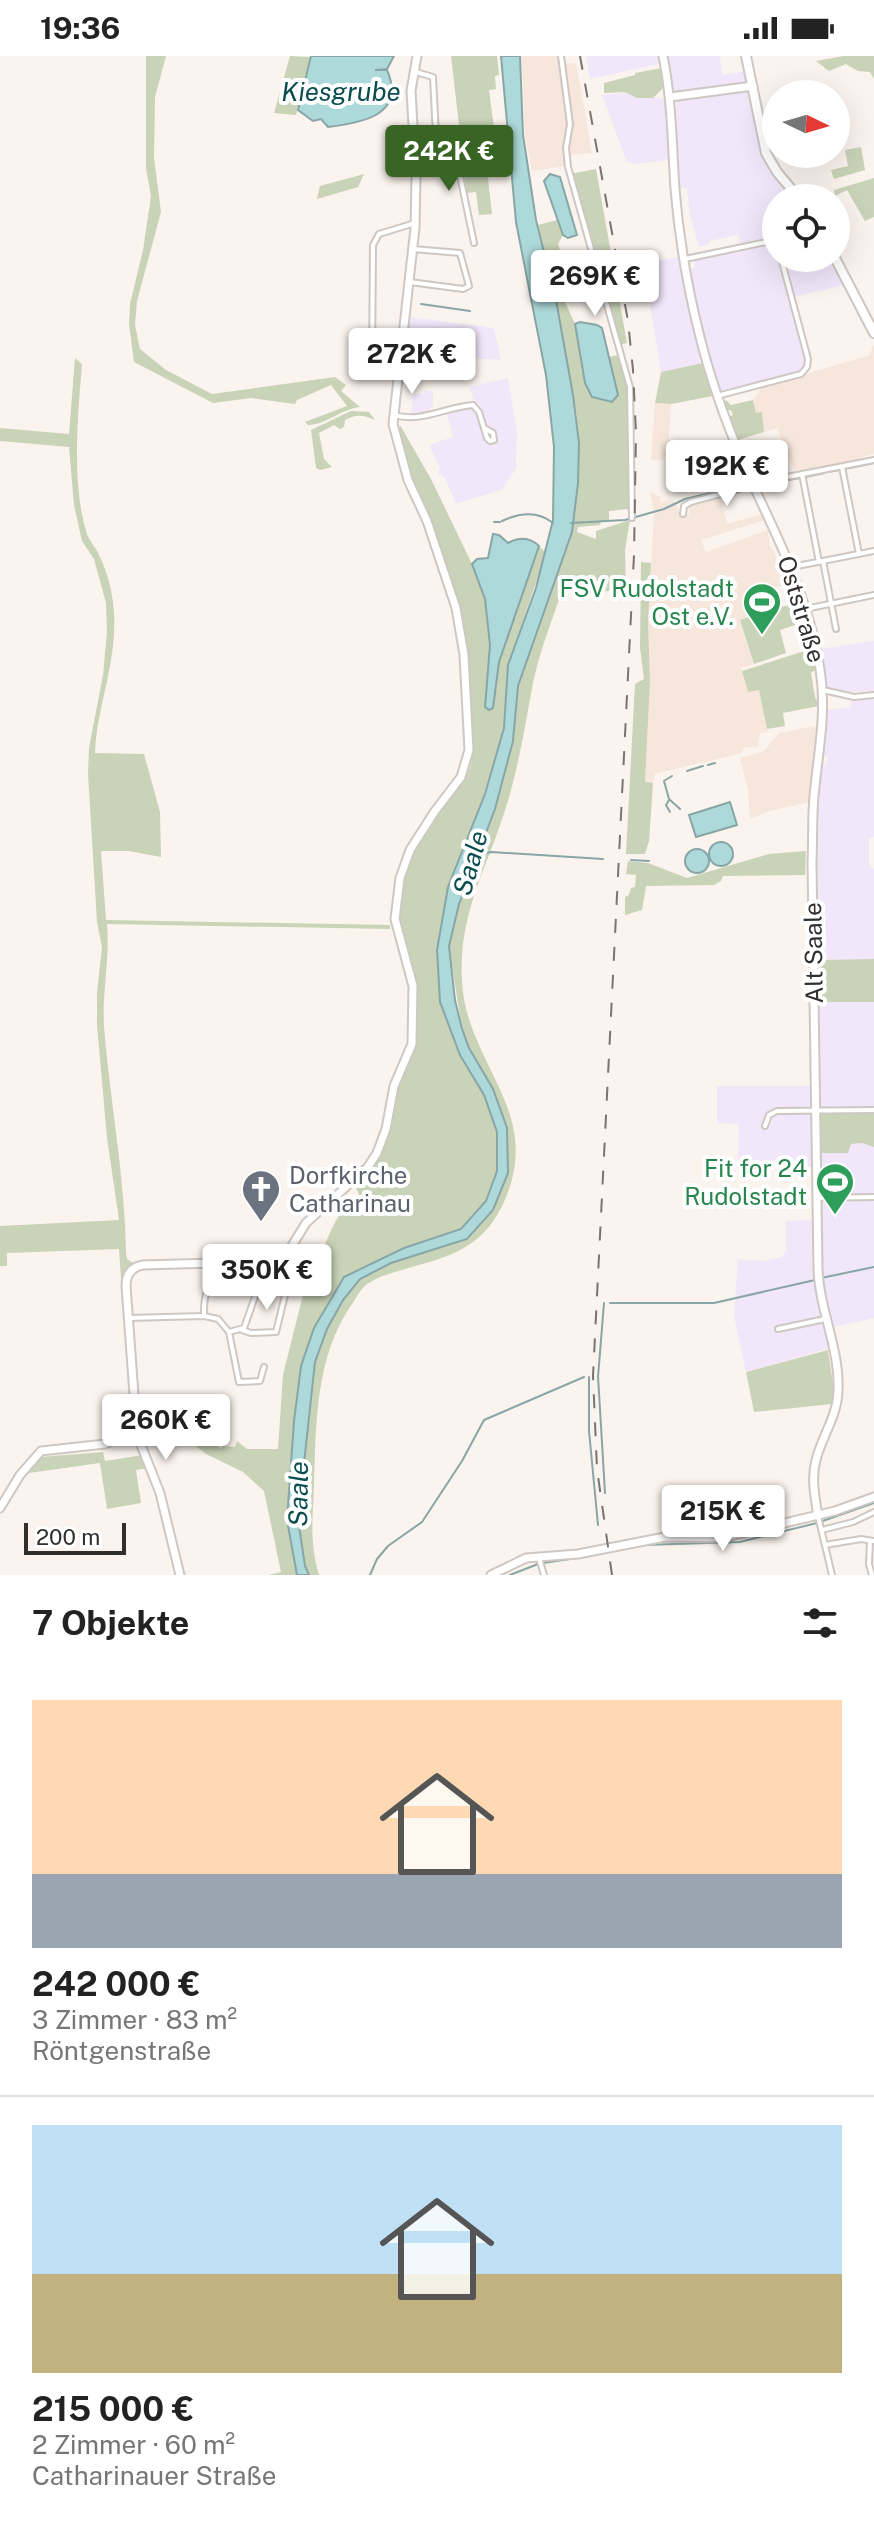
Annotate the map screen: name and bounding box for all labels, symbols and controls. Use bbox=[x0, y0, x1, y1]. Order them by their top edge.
text: 19:36 bbox=[40, 10, 120, 46]
water label: Kiesgrube bbox=[281, 76, 401, 107]
north arrow bbox=[762, 80, 850, 168]
map controls bbox=[762, 80, 850, 272]
pin: 242K € bbox=[384, 125, 514, 193]
text: 242K € bbox=[403, 135, 495, 166]
button: locate bbox=[762, 184, 850, 272]
pin: 269K € bbox=[530, 250, 660, 318]
text: 269K € bbox=[549, 260, 641, 291]
pin: 272K € bbox=[347, 328, 477, 396]
text: 272K € bbox=[367, 338, 457, 369]
pin: 192K € bbox=[662, 440, 792, 508]
text: 192K € bbox=[684, 450, 770, 481]
street label: Oststraße bbox=[773, 552, 831, 666]
place label: FSV Rudolstadt Ost e.V. bbox=[560, 574, 734, 630]
sports icon: FSV Rudolstadt Ost e.V. bbox=[741, 581, 783, 636]
water label: Saale bbox=[446, 827, 494, 899]
street label: Alt Saale bbox=[798, 902, 828, 1004]
place label: Fit for 24 Rudolstadt bbox=[684, 1154, 807, 1210]
place label: Dorfkirche Catharinau bbox=[289, 1161, 411, 1217]
sports icon: Fit for 24 Rudolstadt bbox=[814, 1161, 856, 1216]
church icon: Dorfkirche Catharinau bbox=[240, 1168, 282, 1223]
pin: 350K € bbox=[202, 1244, 332, 1312]
text: 350K € bbox=[220, 1254, 314, 1285]
pin: 260K € bbox=[101, 1394, 231, 1462]
text: 260K € bbox=[120, 1404, 212, 1435]
water label: Saale bbox=[282, 1461, 314, 1527]
pin: 215K € bbox=[658, 1485, 788, 1553]
text: 215K € bbox=[680, 1495, 766, 1526]
scale bar bbox=[24, 1519, 126, 1555]
text: 200 m bbox=[36, 1524, 100, 1550]
icon: filters bbox=[798, 1601, 842, 1645]
text: 7 Objekte bbox=[32, 1603, 189, 1643]
icon: home bbox=[365, 1752, 509, 1896]
text: 242 000 € bbox=[32, 1964, 201, 2004]
text: 3 Zimmer · 83 m² bbox=[32, 2004, 237, 2035]
text: Röntgenstraße bbox=[32, 2035, 211, 2066]
icon: home bbox=[365, 2177, 509, 2321]
text: 215 000 € bbox=[32, 2389, 194, 2429]
text: 2 Zimmer · 60 m² bbox=[32, 2429, 235, 2460]
text: Catharinauer Straße bbox=[32, 2460, 277, 2491]

